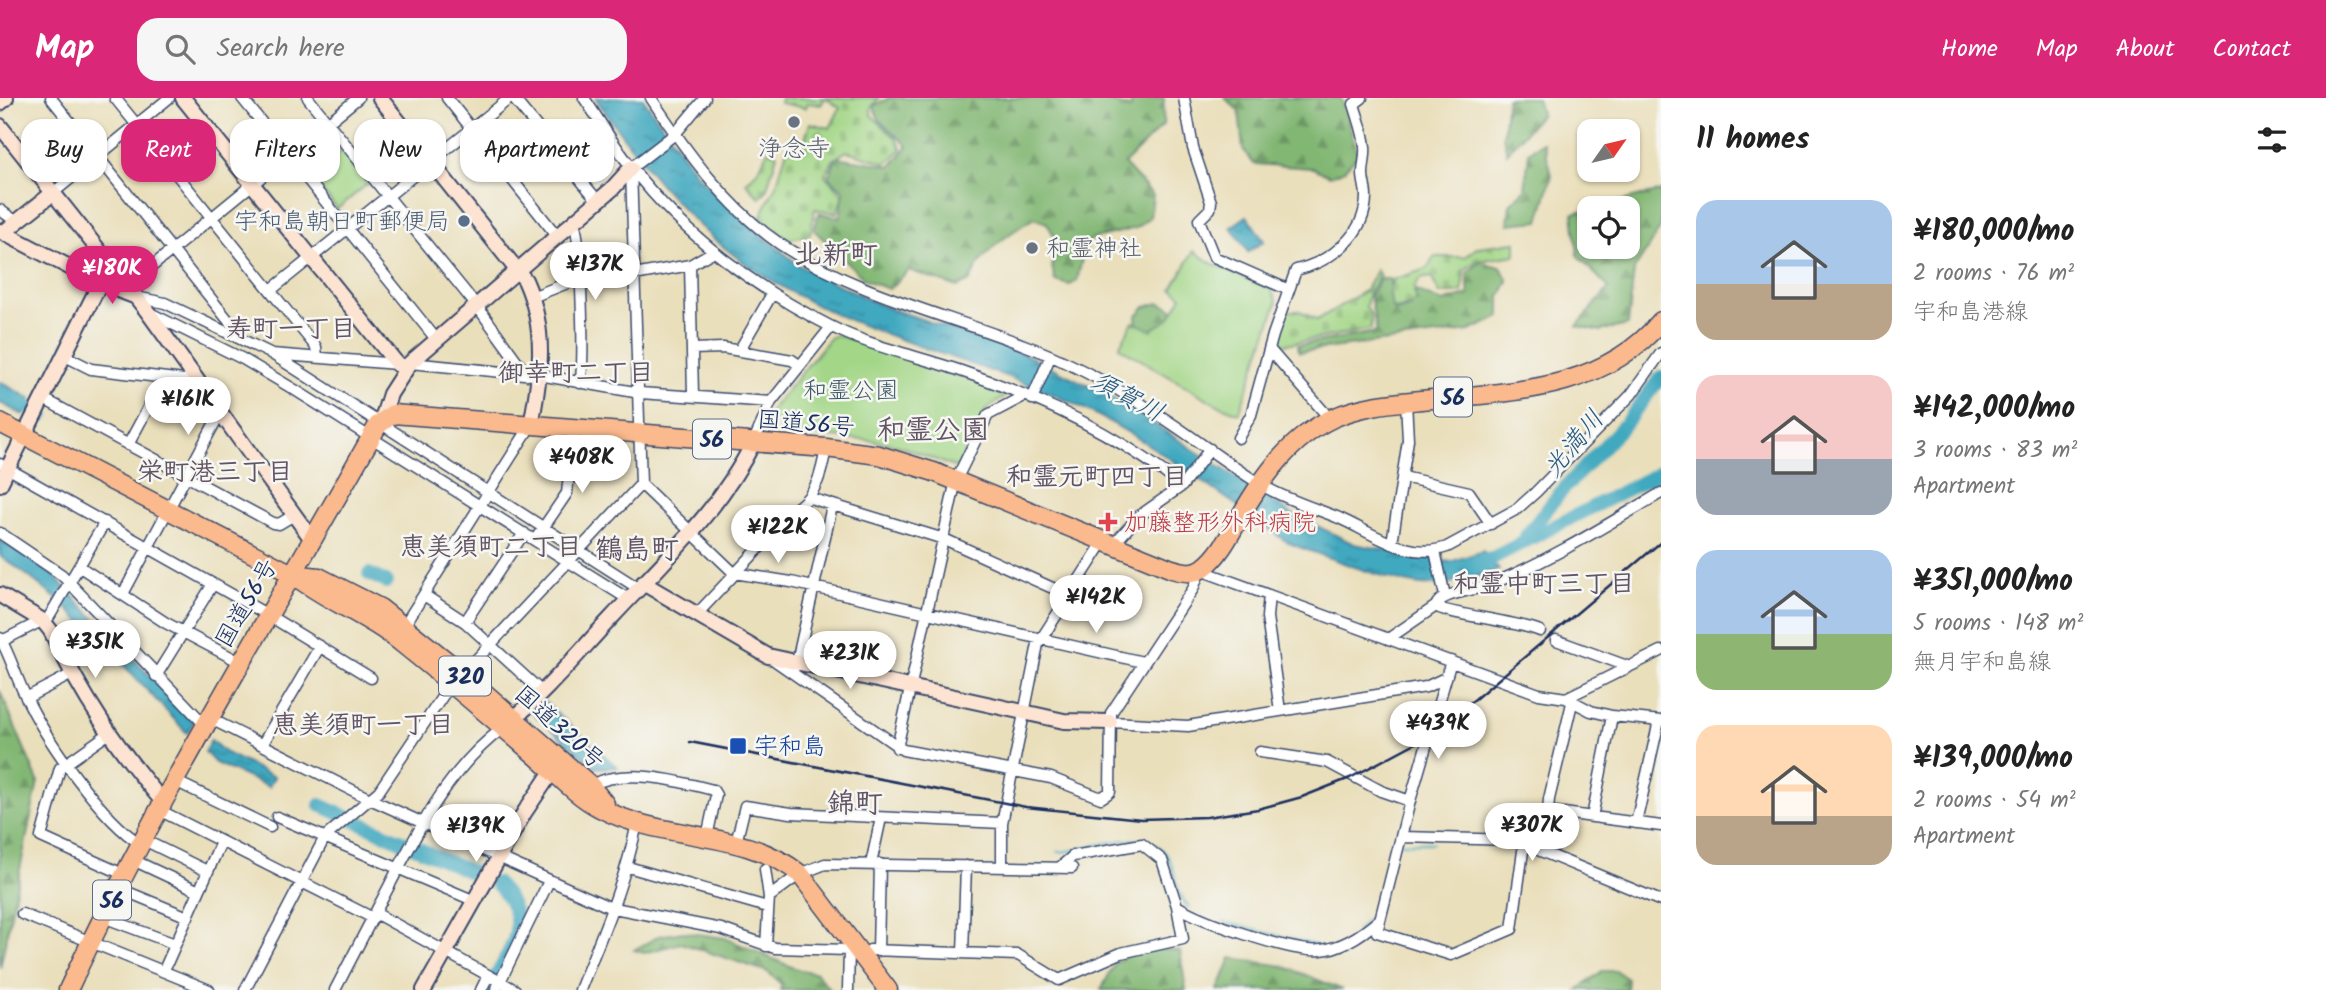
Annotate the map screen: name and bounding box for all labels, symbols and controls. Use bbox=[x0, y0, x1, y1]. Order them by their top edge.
search box bbox=[137, 18, 627, 81]
text: Map bbox=[35, 23, 95, 76]
text: Search here bbox=[217, 28, 345, 70]
icon: search bbox=[161, 30, 199, 68]
text: Home bbox=[1941, 30, 1998, 69]
text: Map bbox=[2036, 30, 2078, 69]
text: About bbox=[2116, 30, 2174, 69]
text: Contact bbox=[2212, 30, 2291, 69]
marker: 浄念寺 bbox=[786, 114, 802, 130]
text: 11 homes bbox=[1696, 116, 1809, 164]
chip: Buy bbox=[21, 119, 107, 182]
chip: Rent bbox=[121, 119, 216, 182]
chip: Filters bbox=[230, 119, 340, 182]
chip: New bbox=[354, 119, 446, 182]
chip: Apartment bbox=[460, 119, 614, 182]
north arrow bbox=[1577, 119, 1640, 182]
map controls bbox=[1577, 119, 1640, 259]
icon: filters bbox=[2253, 121, 2291, 159]
place label: 浄念寺 bbox=[758, 130, 830, 169]
button: locate bbox=[1577, 196, 1640, 259]
place label: 宇和島朝日町郵便局 bbox=[234, 203, 450, 242]
text: ¥180,000/mo bbox=[1913, 208, 2074, 256]
marker: 宇和島朝日町郵便局 bbox=[456, 213, 472, 229]
icon: home bbox=[1752, 228, 1836, 312]
place label: 和霊神社 bbox=[1046, 230, 1142, 269]
district label: 北新町 bbox=[794, 233, 878, 278]
marker: 和霊神社 bbox=[1024, 240, 1040, 256]
pin: ¥137K bbox=[546, 242, 644, 302]
pin: ¥180K bbox=[63, 246, 161, 306]
text: ¥137K bbox=[566, 247, 624, 283]
text: ¥180K bbox=[82, 251, 142, 287]
text: 2 rooms · 76 m² bbox=[1913, 256, 2074, 292]
text: 宇和島港線 bbox=[1913, 295, 2028, 331]
district label: 寿町一丁目 bbox=[226, 309, 356, 351]
district label: 御幸町二丁目 bbox=[498, 353, 654, 395]
water label: 須賀川 bbox=[1083, 361, 1171, 435]
park label: 和霊公園 bbox=[803, 372, 899, 411]
pin: ¥161K bbox=[139, 378, 237, 437]
road number: 56 bbox=[1434, 378, 1472, 416]
text: ¥161K bbox=[161, 382, 215, 418]
text: ¥142,000/mo bbox=[1913, 385, 2075, 433]
street label: 国道56号 bbox=[755, 401, 856, 448]
water label: 光満川 bbox=[1533, 401, 1616, 488]
icon: home bbox=[1752, 403, 1836, 487]
district label: 和霊公園 bbox=[877, 409, 989, 454]
road number: 56 bbox=[693, 420, 731, 458]
text: 3 rooms · 83 m² bbox=[1913, 433, 2077, 469]
pin: ¥408K bbox=[533, 436, 631, 495]
text: ¥408K bbox=[549, 440, 615, 476]
district label: 栄町港三丁目 bbox=[137, 452, 293, 494]
district label: 和霊元町四丁目 bbox=[1006, 457, 1188, 499]
text: Apartment bbox=[1913, 469, 2015, 505]
place label: 加藤整形外科病院 bbox=[1124, 504, 1316, 543]
pin: ¥122K bbox=[729, 505, 827, 565]
text: ¥122K bbox=[747, 510, 809, 546]
marker: 加藤整形外科病院 bbox=[1098, 512, 1118, 532]
district label: 恵美須町二丁目 bbox=[400, 527, 582, 569]
district label: 鶴島町 bbox=[595, 528, 679, 573]
street label: 国道56号 bbox=[206, 551, 289, 656]
text: ¥351,000/mo bbox=[1913, 558, 2073, 606]
district label: 和霊中町三丁目 bbox=[1453, 564, 1635, 606]
pin: ¥142K bbox=[1047, 575, 1145, 635]
icon: home bbox=[1752, 578, 1836, 662]
text: ¥142K bbox=[1066, 580, 1126, 616]
text: 5 rooms · 148 m² bbox=[1913, 606, 2083, 642]
pin: ¥351K bbox=[46, 620, 144, 680]
text: ¥351K bbox=[65, 625, 125, 661]
pin: ¥231K bbox=[801, 632, 899, 691]
text: ¥231K bbox=[820, 636, 880, 672]
text: 無月宇和島線 bbox=[1913, 645, 2051, 681]
road number: 320 bbox=[439, 656, 491, 696]
street label: 国道320号 bbox=[504, 676, 614, 780]
pin: ¥439K bbox=[1389, 702, 1487, 761]
district label: 恵美須町一丁目 bbox=[272, 705, 454, 747]
text: ¥439K bbox=[1406, 706, 1470, 742]
place label: 宇和島 bbox=[754, 728, 826, 767]
text: ¥139,000/mo bbox=[1913, 735, 2073, 783]
marker: 宇和島 bbox=[728, 736, 748, 756]
icon: home bbox=[1752, 753, 1836, 837]
district label: 錦町 bbox=[827, 782, 883, 827]
text: 2 rooms · 54 m² bbox=[1913, 783, 2076, 819]
pin: ¥139K bbox=[427, 804, 525, 864]
pin: ¥307K bbox=[1483, 804, 1581, 863]
text: ¥307K bbox=[1500, 808, 1564, 844]
text: ¥139K bbox=[446, 809, 506, 845]
text: Apartment bbox=[1913, 819, 2015, 855]
road number: 56 bbox=[93, 880, 131, 920]

